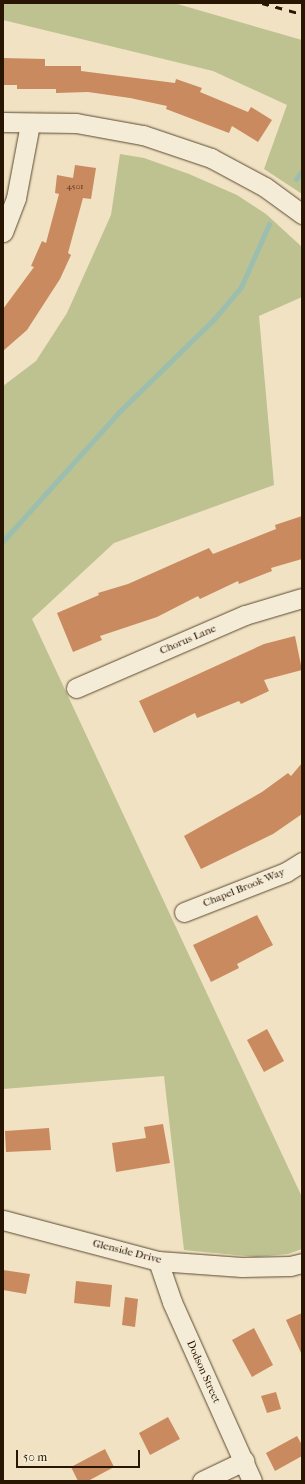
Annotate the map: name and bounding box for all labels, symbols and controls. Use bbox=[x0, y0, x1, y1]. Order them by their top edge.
house number: 4501 bbox=[66, 181, 84, 191]
street label: Chorus Lane bbox=[158, 622, 218, 658]
street label: Chapel Brook Way bbox=[201, 866, 287, 910]
street label: Glenside Drive bbox=[91, 1237, 163, 1267]
street label: Dodson Street bbox=[183, 1339, 223, 1405]
scale bar bbox=[18, 1442, 142, 1468]
text: 50 m bbox=[23, 1450, 47, 1464]

